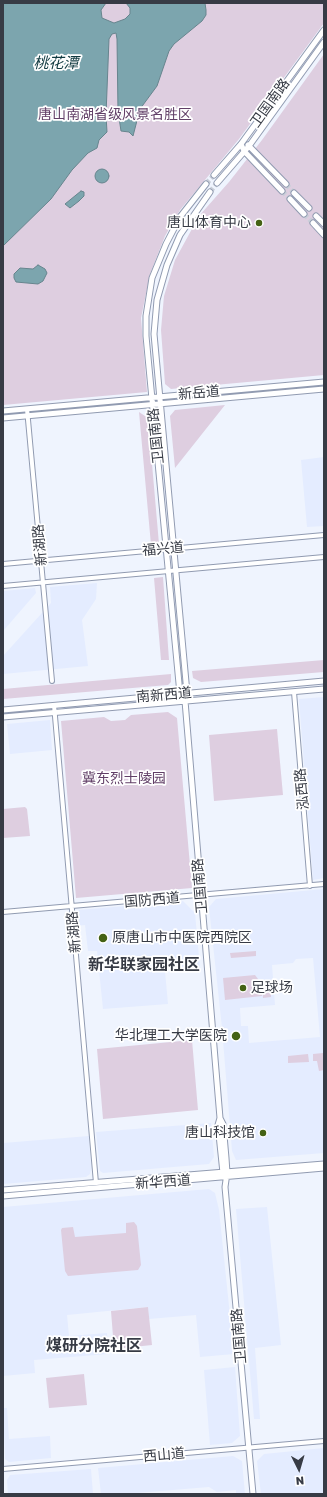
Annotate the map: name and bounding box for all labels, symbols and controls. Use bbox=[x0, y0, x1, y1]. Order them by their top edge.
water label: 桃花潭 bbox=[34, 54, 78, 72]
street label: 卫国南路 bbox=[247, 75, 293, 131]
park label: 唐山南湖省级风景名胜区 bbox=[38, 107, 192, 123]
place label: 唐山体育中心 bbox=[167, 215, 251, 231]
marker: 唐山体育中心 bbox=[254, 218, 264, 228]
street label: 新岳道 bbox=[177, 383, 221, 403]
street label: 卫国南路 bbox=[145, 407, 167, 465]
street label: 新湖路 bbox=[30, 523, 50, 567]
street label: 福兴道 bbox=[141, 539, 185, 559]
street label: 南新西道 bbox=[135, 684, 193, 706]
street label: 泓西路 bbox=[292, 767, 312, 811]
park label: 冀东烈士陵园 bbox=[82, 771, 166, 787]
street label: 卫国南路 bbox=[189, 857, 211, 915]
street label: 国防西道 bbox=[123, 889, 181, 911]
street label: 新湖路 bbox=[64, 910, 84, 954]
place label: 原唐山市中医院西院区 bbox=[112, 930, 252, 946]
marker: 原唐山市中医院西院区 bbox=[97, 932, 109, 944]
district label: 新华联家园社区 bbox=[88, 955, 200, 975]
place label: 足球场 bbox=[251, 980, 293, 996]
marker: 足球场 bbox=[238, 983, 248, 993]
place label: 华北理工大学医院 bbox=[115, 1028, 227, 1044]
marker: 华北理工大学医院 bbox=[230, 1030, 242, 1042]
place label: 唐山科技馆 bbox=[185, 1125, 255, 1141]
marker: 唐山科技馆 bbox=[258, 1128, 268, 1138]
street label: 新华西道 bbox=[134, 1172, 192, 1192]
street label: 卫国南路 bbox=[228, 1307, 250, 1365]
district label: 煤研分院社区 bbox=[46, 1336, 142, 1356]
street label: 西山道 bbox=[142, 1445, 186, 1465]
north arrow bbox=[279, 1449, 319, 1489]
text: N bbox=[295, 1475, 305, 1488]

